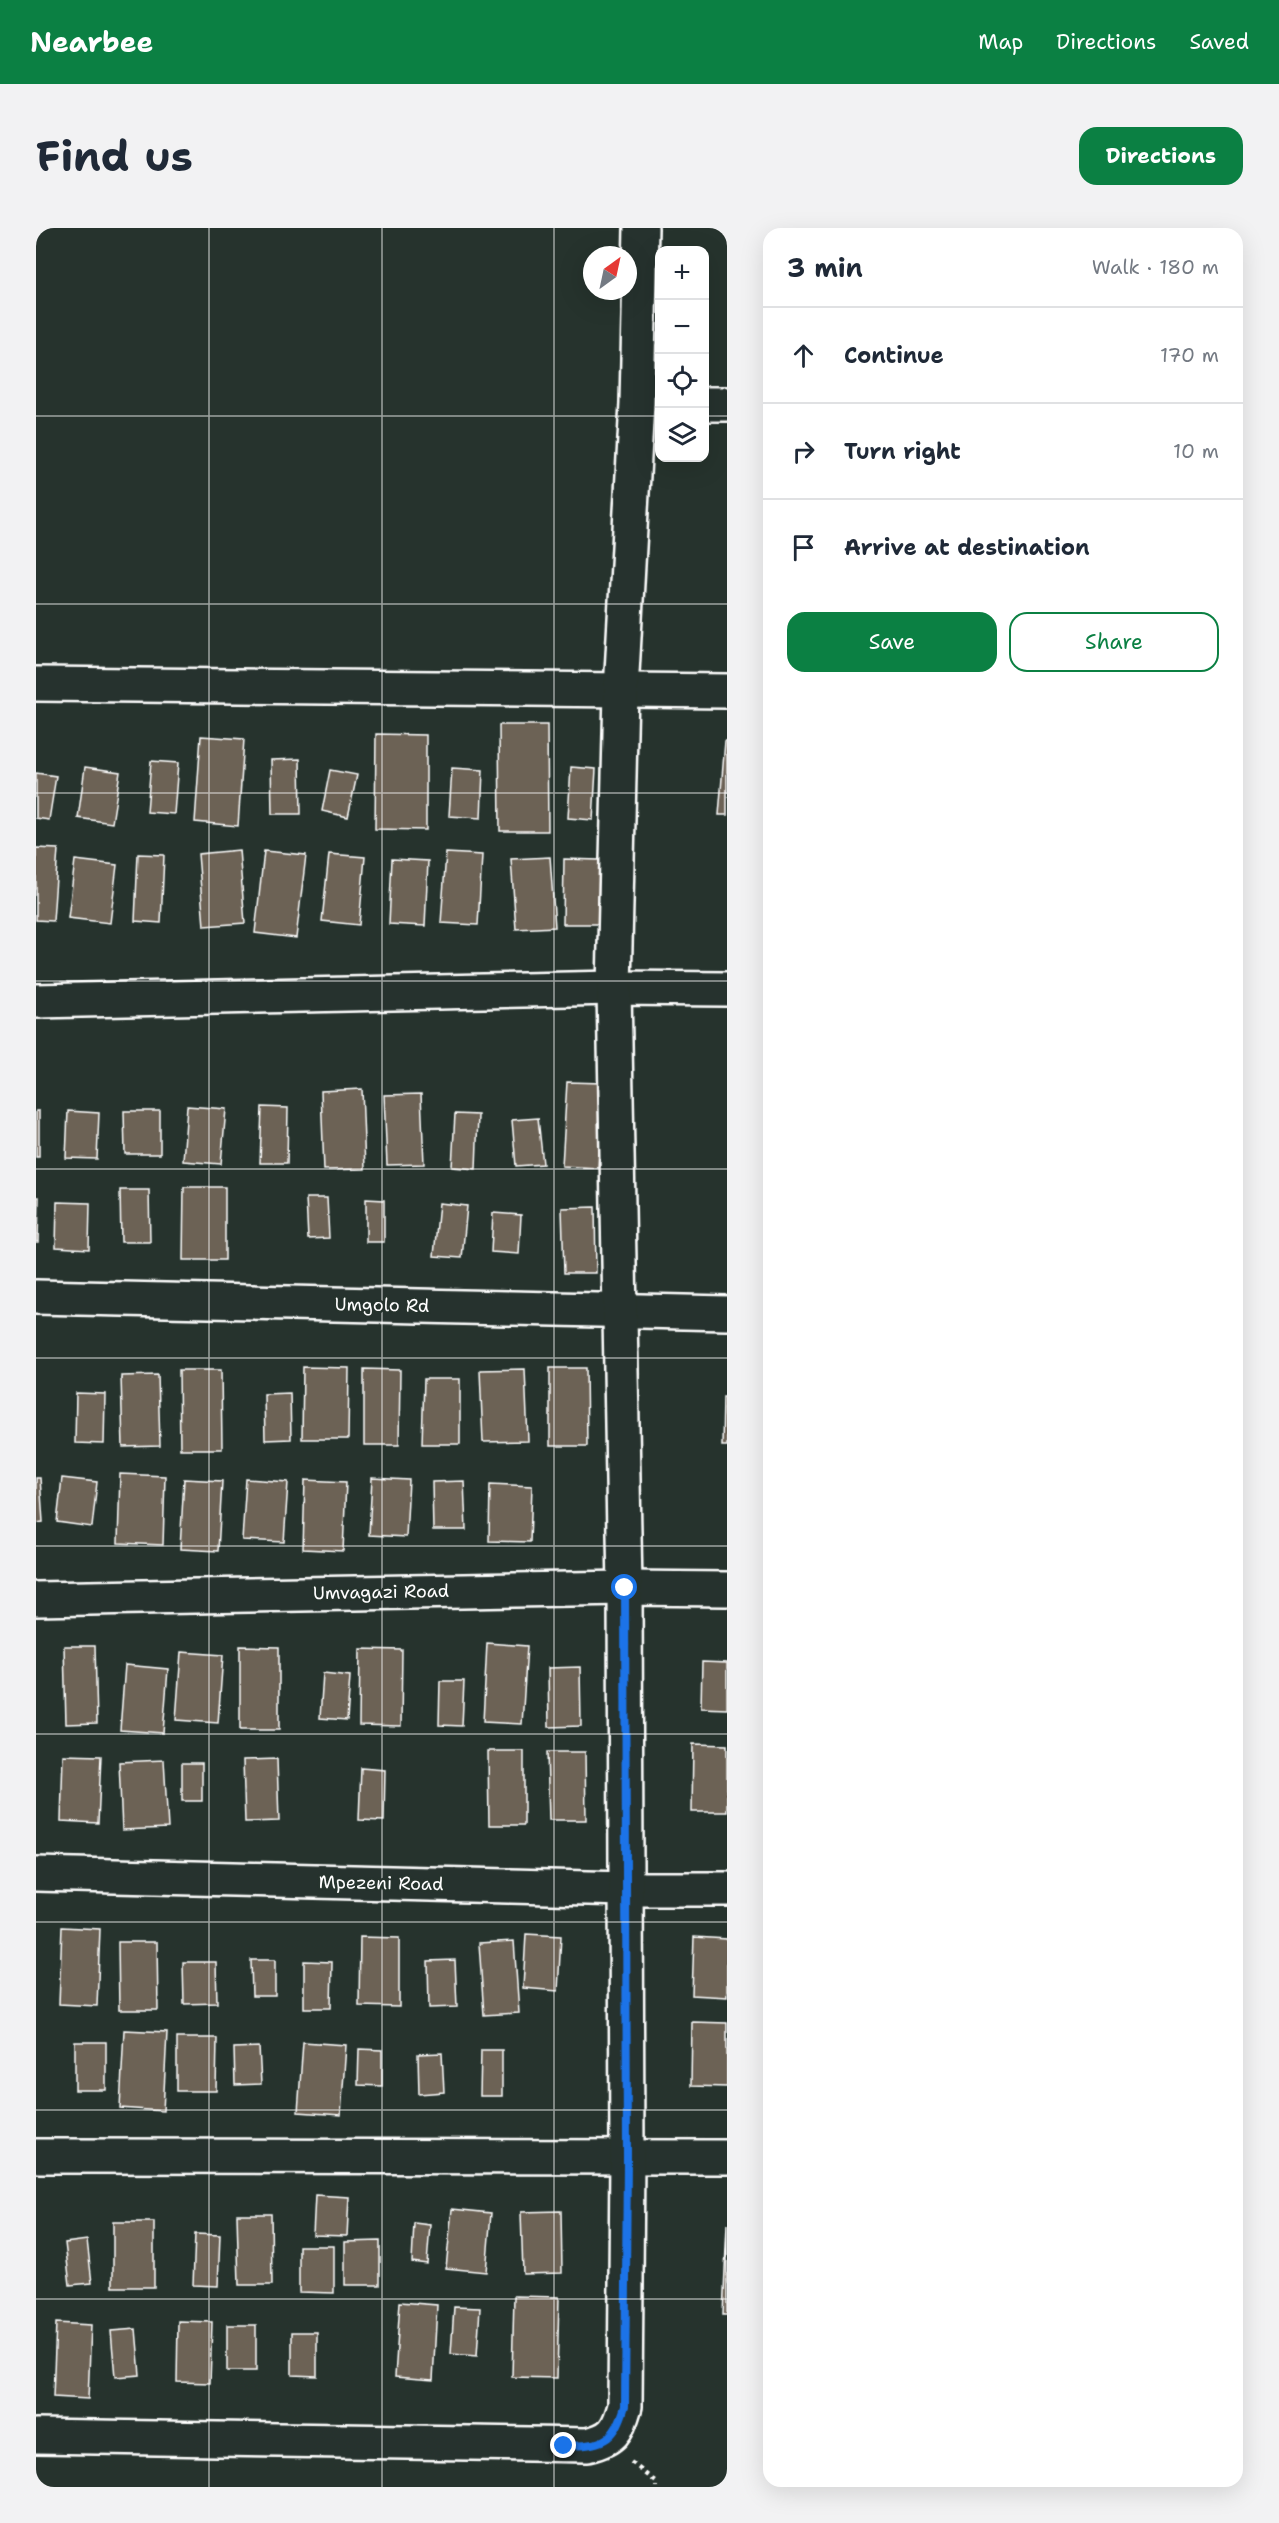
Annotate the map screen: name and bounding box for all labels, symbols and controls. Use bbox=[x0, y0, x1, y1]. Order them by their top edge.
text: Nearbee bbox=[30, 23, 153, 61]
text: Map bbox=[978, 28, 1023, 56]
text: Directions bbox=[1056, 28, 1156, 56]
text: Saved bbox=[1189, 28, 1249, 56]
button: Directions bbox=[1079, 127, 1243, 185]
text: Find us bbox=[36, 128, 193, 184]
north arrow bbox=[583, 246, 637, 300]
map controls bbox=[655, 246, 709, 462]
button: + bbox=[655, 246, 709, 300]
text: 3 min bbox=[787, 250, 863, 285]
text: Walk · 180 m bbox=[1092, 254, 1219, 280]
button: − bbox=[655, 300, 709, 354]
icon: ahead bbox=[787, 339, 820, 372]
text: Continue bbox=[844, 341, 944, 370]
text: 170 m bbox=[1160, 342, 1219, 368]
button: locate bbox=[655, 354, 709, 408]
button: layers bbox=[655, 408, 709, 462]
icon: right bbox=[787, 435, 820, 468]
text: Turn right bbox=[844, 437, 961, 466]
text: 10 m bbox=[1173, 438, 1219, 464]
icon: arrive bbox=[787, 531, 820, 564]
text: Arrive at destination bbox=[844, 533, 1090, 562]
button: Save bbox=[787, 612, 997, 672]
button: Share bbox=[1009, 612, 1219, 672]
street label: Umgolo Rd bbox=[334, 1292, 430, 1318]
route start bbox=[611, 1574, 637, 1600]
street label: Umvagazi Road bbox=[313, 1579, 449, 1605]
street label: Mpezeni Road bbox=[318, 1870, 444, 1896]
route end bbox=[550, 2432, 576, 2458]

